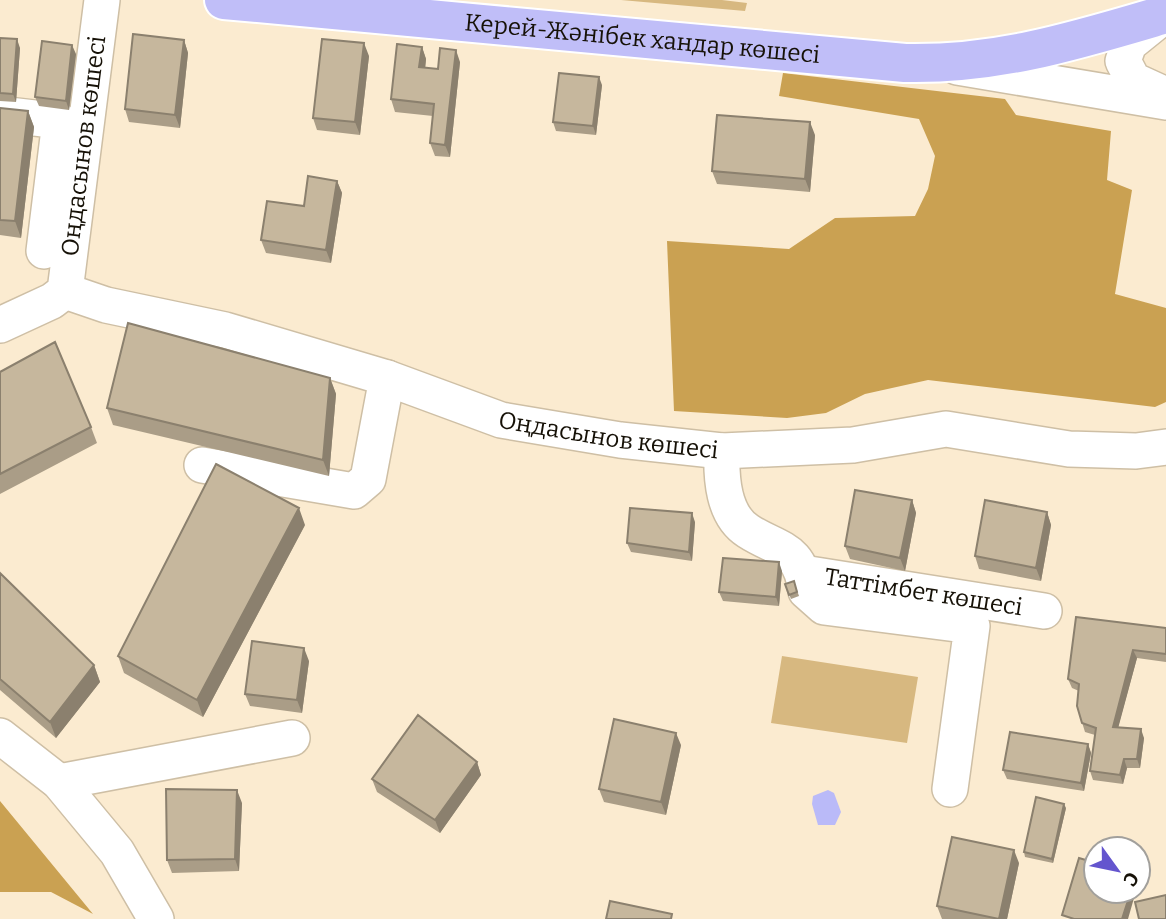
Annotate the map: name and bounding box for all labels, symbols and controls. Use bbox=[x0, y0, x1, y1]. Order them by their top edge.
street label: Керей-Жәнібек хандар көшесі bbox=[463, 8, 821, 69]
street label: Оңдасынов көшесі bbox=[56, 34, 111, 258]
street label: Оңдасынов көшесі bbox=[496, 406, 720, 465]
street label: Таттімбет көшесі bbox=[823, 563, 1024, 621]
north arrow bbox=[1082, 835, 1152, 905]
text: С bbox=[1118, 868, 1144, 890]

